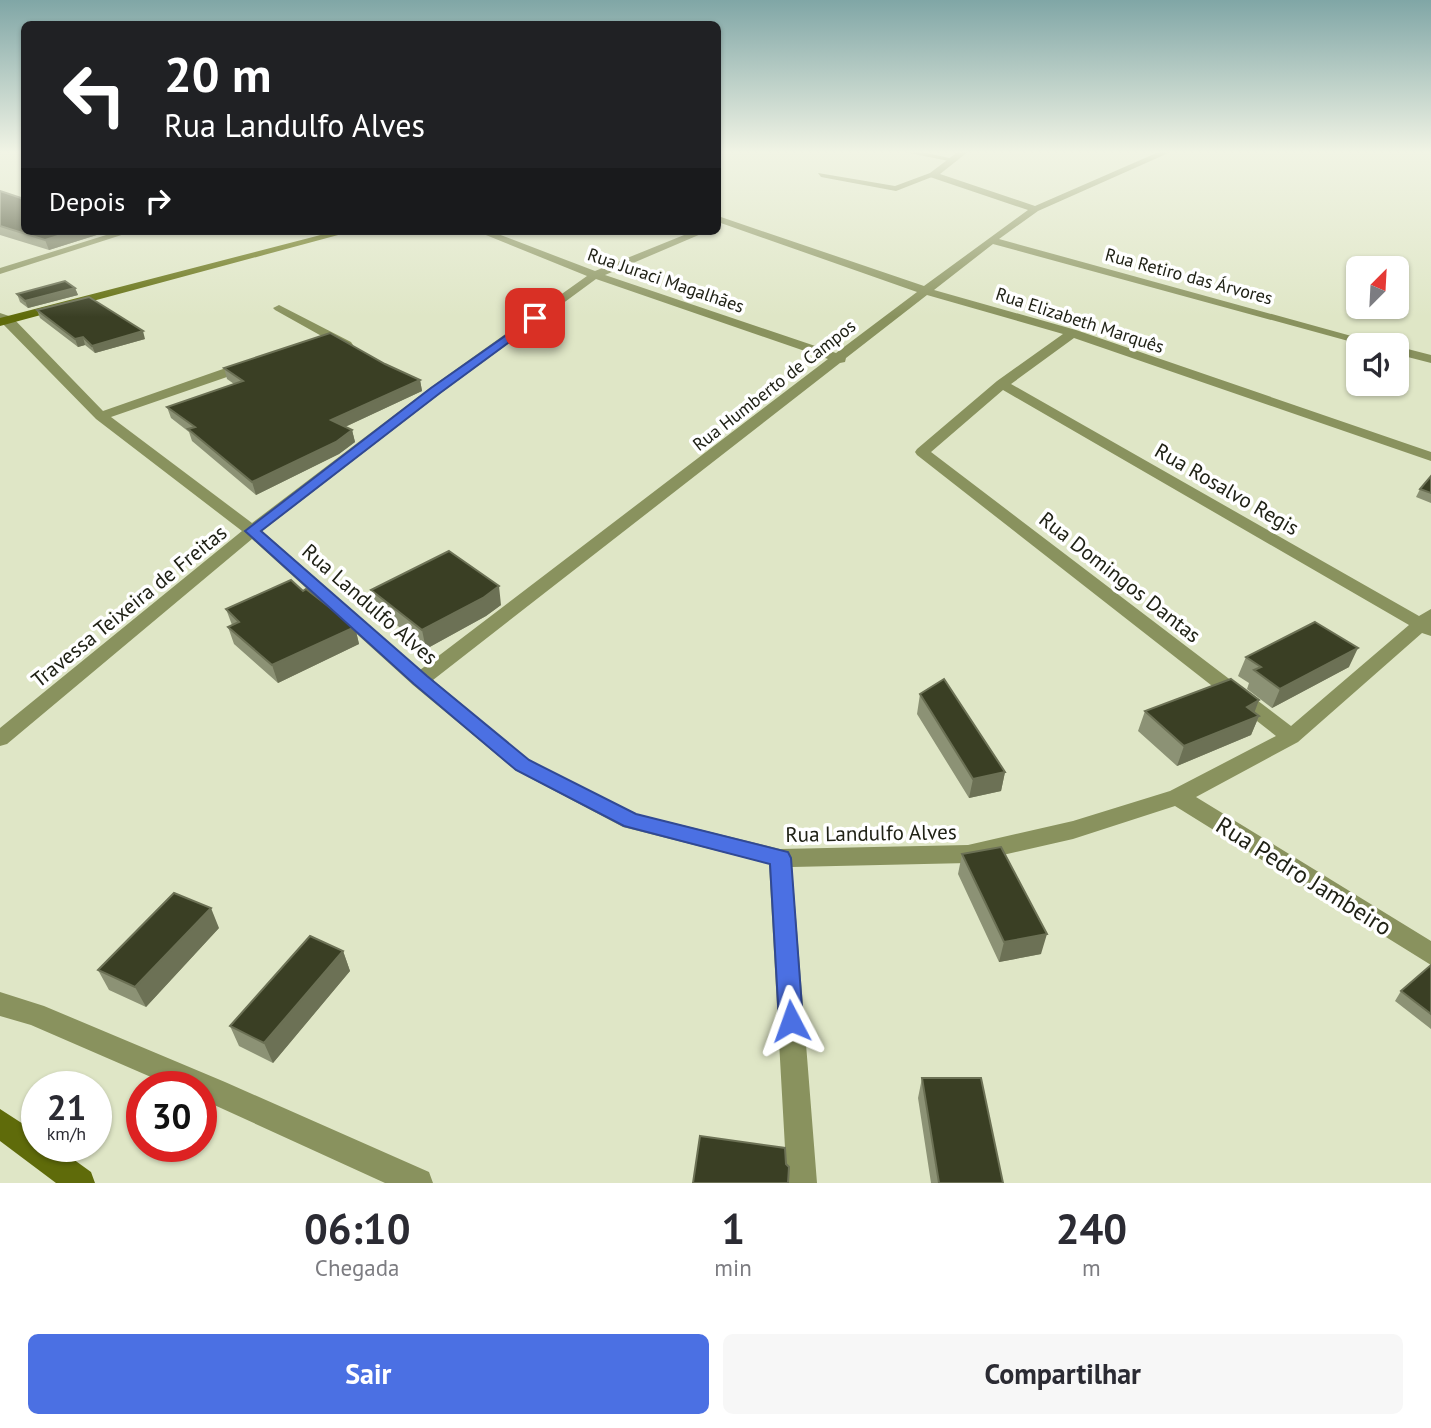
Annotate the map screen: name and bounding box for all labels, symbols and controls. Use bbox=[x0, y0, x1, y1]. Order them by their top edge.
text: 20 m bbox=[164, 42, 271, 106]
icon: left bbox=[49, 49, 140, 140]
text: Rua Landulfo Alves bbox=[164, 104, 425, 146]
icon: right bbox=[139, 182, 177, 220]
text: Depois bbox=[49, 185, 125, 218]
street label: Rua Juraci Magalhães bbox=[585, 242, 747, 318]
street label: Rua Retiro das Árvores bbox=[1103, 243, 1275, 309]
north arrow bbox=[1346, 256, 1409, 318]
map controls bbox=[1346, 256, 1409, 396]
street label: Rua Elizabeth Marquês bbox=[993, 282, 1167, 358]
pin bbox=[505, 288, 565, 348]
icon: arrive bbox=[516, 299, 554, 337]
street label: Rua Humberto de Campos bbox=[688, 314, 860, 456]
button: sound bbox=[1346, 333, 1409, 396]
street label: Rua Rosalvo Regis bbox=[1150, 437, 1304, 541]
street label: Rua Domingos Dantas bbox=[1034, 505, 1206, 649]
street label: Travessa Teixeira de Freitas bbox=[26, 519, 232, 693]
street label: Rua Landulfo Alves bbox=[297, 538, 443, 670]
street label: Rua Pedro Jambeiro bbox=[1210, 810, 1398, 942]
street label: Rua Landulfo Alves bbox=[785, 818, 957, 848]
position arrow bbox=[754, 984, 828, 1058]
speed limit sign: 30 bbox=[126, 1071, 217, 1162]
text: 21 bbox=[47, 1084, 86, 1130]
text: km/h bbox=[47, 1122, 86, 1145]
text: 06:10 bbox=[304, 1201, 410, 1256]
text: 1 bbox=[721, 1201, 745, 1256]
text: 240 bbox=[1056, 1201, 1127, 1256]
text: Chegada bbox=[315, 1253, 400, 1282]
text: min bbox=[714, 1253, 752, 1282]
text: m bbox=[1082, 1253, 1101, 1282]
button: Sair bbox=[28, 1334, 709, 1414]
button: Compartilhar bbox=[723, 1334, 1403, 1414]

